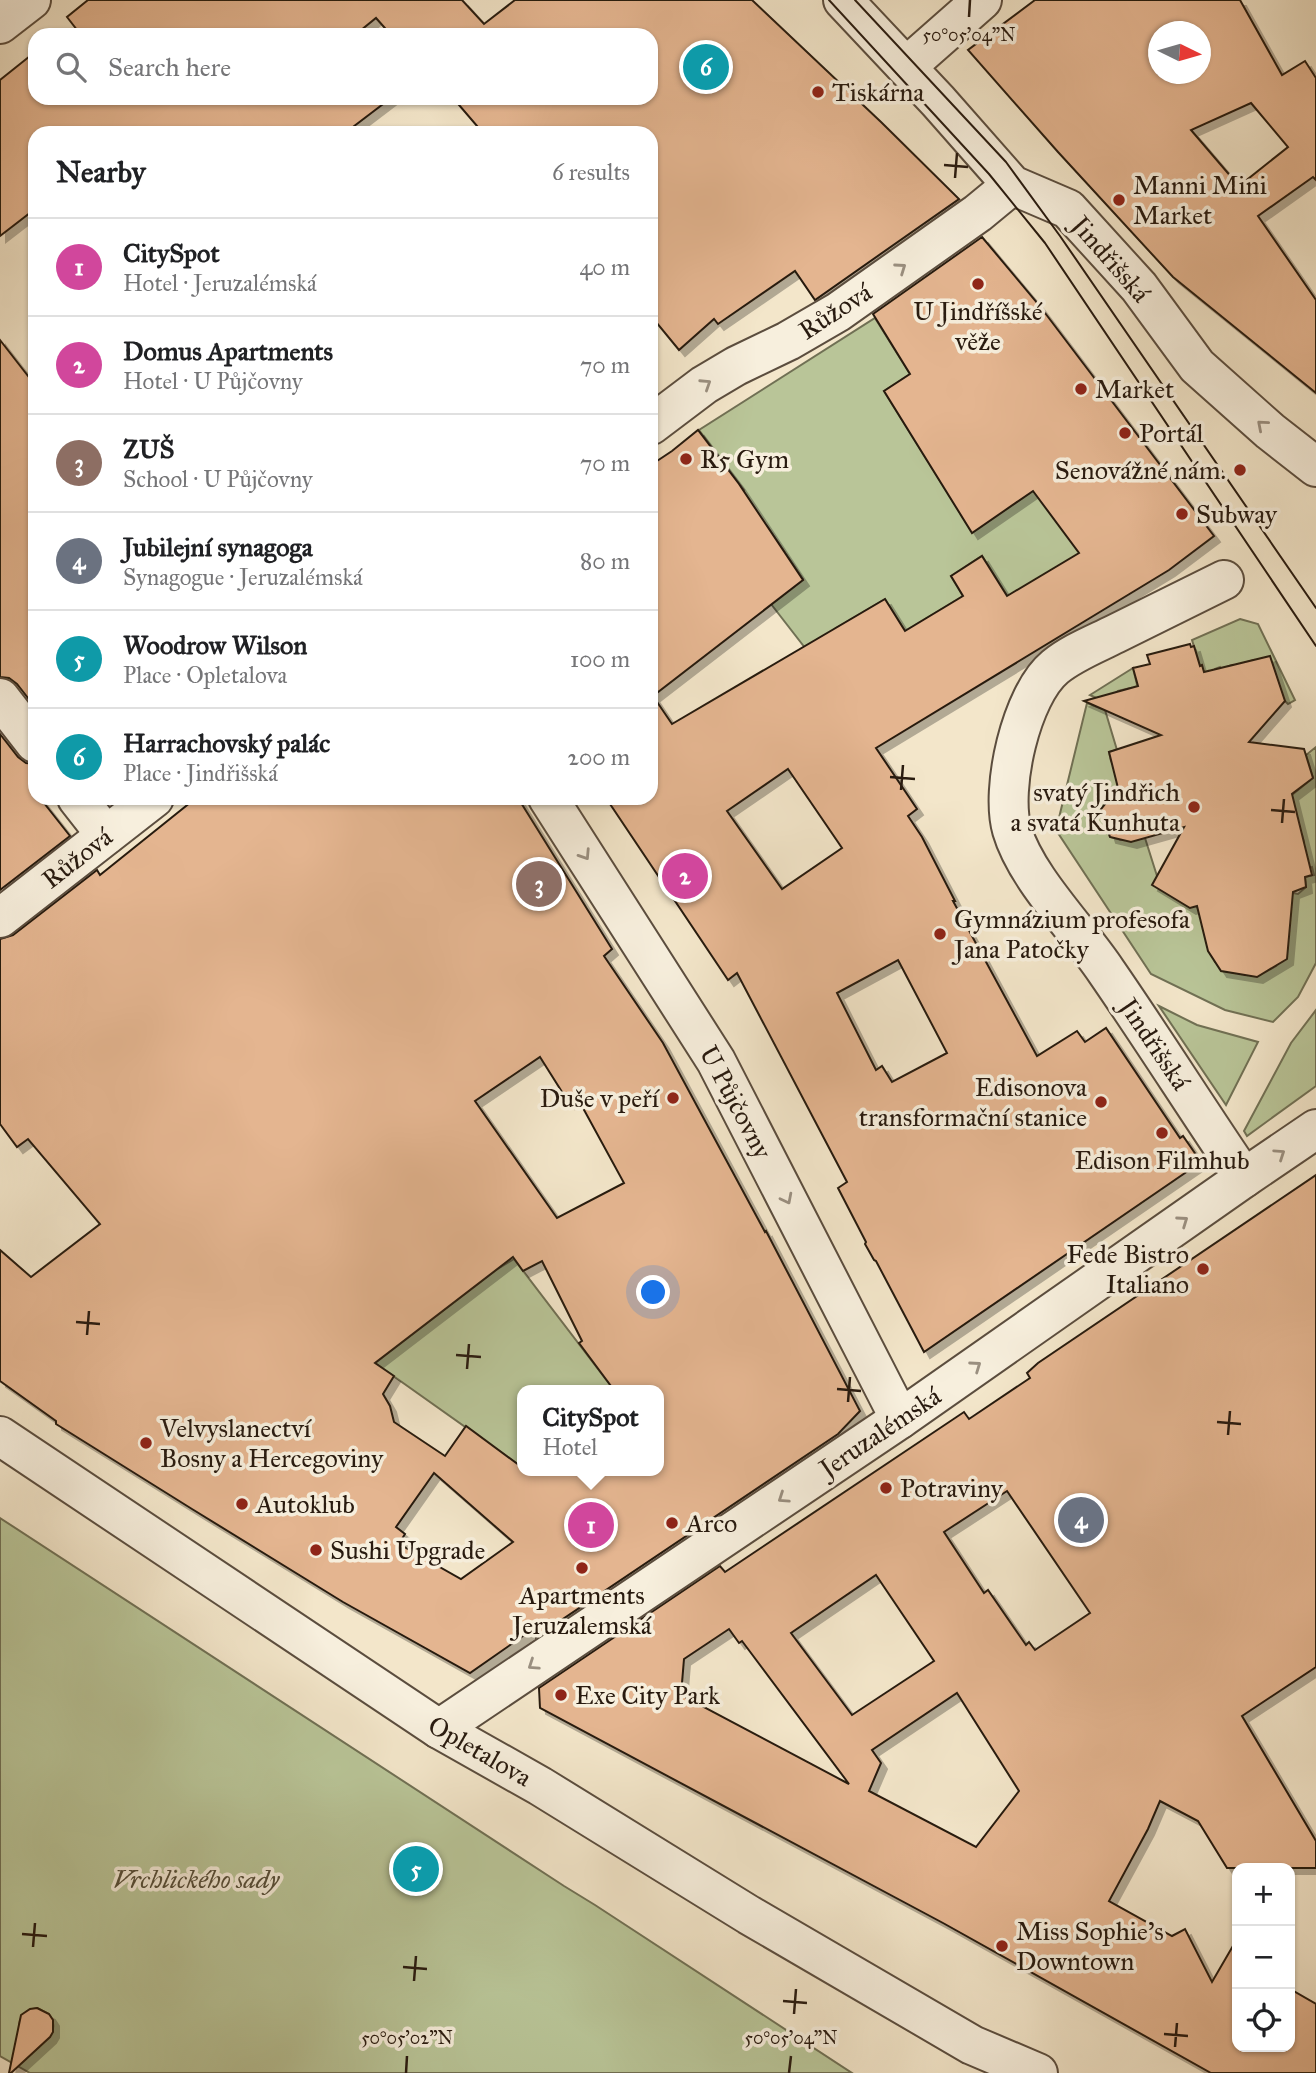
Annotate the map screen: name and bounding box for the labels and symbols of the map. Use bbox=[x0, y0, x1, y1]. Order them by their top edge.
north arrow bbox=[1148, 21, 1211, 84]
text: 50°05'04"N bbox=[923, 24, 1015, 46]
pin: 6 bbox=[683, 41, 729, 93]
place label: Tiskárna bbox=[832, 76, 924, 108]
marker: Tiskárna bbox=[810, 84, 826, 100]
place label: Manni Mini Market bbox=[1133, 169, 1267, 231]
marker: Manni Mini Market bbox=[1111, 192, 1127, 208]
street label: Jindřišská bbox=[1063, 207, 1157, 309]
one-way arrow bbox=[893, 263, 906, 276]
street label: Růžová bbox=[793, 276, 877, 346]
marker: U Jindříšské věže bbox=[970, 276, 986, 292]
place label: U Jindříšské věže bbox=[913, 295, 1043, 357]
place label: Market bbox=[1095, 373, 1174, 405]
one-way arrow bbox=[698, 380, 711, 393]
marker: Market bbox=[1073, 381, 1089, 397]
place label: Portál bbox=[1139, 417, 1203, 449]
one-way arrow bbox=[1258, 420, 1271, 433]
marker: Portál bbox=[1117, 425, 1133, 441]
place label: R5 Gym bbox=[700, 443, 789, 475]
marker: R5 Gym bbox=[678, 451, 694, 467]
place label: Senovážné nám. bbox=[1055, 454, 1226, 486]
marker: Senovážné nám. bbox=[1232, 462, 1248, 478]
place label: Subway bbox=[1196, 498, 1278, 530]
marker: Subway bbox=[1174, 506, 1190, 522]
place label: svatý Jindřich a svatá Kunhuta bbox=[1010, 776, 1181, 838]
marker: svatý Jindřich a svatá Kunhuta bbox=[1186, 799, 1202, 815]
street label: Růžová bbox=[35, 821, 119, 895]
one-way arrow bbox=[577, 848, 590, 861]
pin: 2 bbox=[662, 850, 708, 902]
pin: 3 bbox=[516, 858, 562, 910]
place label: Gymnázium profesofa Jana Patočky bbox=[951, 903, 1190, 965]
marker: Gymnázium profesofa Jana Patočky bbox=[932, 926, 948, 942]
street label: Jindřišská bbox=[1111, 990, 1197, 1096]
street label: U Půjčovny bbox=[693, 1040, 780, 1165]
place label: Edisonova transformační stanice bbox=[859, 1071, 1087, 1133]
place label: Duše v peří bbox=[540, 1082, 661, 1114]
marker: Duše v peří bbox=[665, 1090, 681, 1106]
marker: Edisonova transformační stanice bbox=[1093, 1094, 1109, 1110]
marker: Edison Filmhub bbox=[1154, 1125, 1170, 1141]
place label: Edison Filmhub bbox=[1074, 1144, 1250, 1176]
one-way arrow bbox=[1272, 1149, 1285, 1162]
one-way arrow bbox=[779, 1192, 793, 1204]
one-way arrow bbox=[1175, 1217, 1188, 1229]
place label: Fede Bistro Italiano bbox=[1066, 1238, 1189, 1300]
marker: Fede Bistro Italiano bbox=[1195, 1261, 1211, 1277]
your location bbox=[636, 1275, 670, 1309]
one-way arrow bbox=[968, 1361, 981, 1374]
street label: Jeruzalémská bbox=[811, 1380, 947, 1486]
place label: Velvyslanectví Bosny a Hercegoviny bbox=[159, 1412, 384, 1474]
marker: Velvyslanectví Bosny a Hercegoviny bbox=[138, 1435, 154, 1451]
place label: Potraviny bbox=[900, 1472, 1004, 1504]
marker: Potraviny bbox=[878, 1480, 894, 1496]
place label: Autoklub bbox=[255, 1488, 355, 1520]
one-way arrow bbox=[778, 1490, 791, 1502]
pin: 4 bbox=[1058, 1494, 1104, 1546]
marker: Autoklub bbox=[234, 1496, 250, 1512]
pin: 1 bbox=[568, 1499, 614, 1551]
place label: Arco bbox=[685, 1507, 737, 1539]
marker: Arco bbox=[664, 1515, 680, 1531]
place label: Sushi Upgrade bbox=[330, 1534, 485, 1566]
marker: Sushi Upgrade bbox=[308, 1542, 324, 1558]
marker: Apartments Jeruzalemská bbox=[574, 1560, 590, 1576]
place label: Apartments Jeruzalemská bbox=[509, 1579, 652, 1641]
one-way arrow bbox=[528, 1657, 541, 1670]
place label: Exe City Park bbox=[575, 1679, 721, 1711]
marker: Exe City Park bbox=[553, 1687, 569, 1703]
street label: Opletalova bbox=[423, 1709, 537, 1793]
pin: 5 bbox=[393, 1843, 439, 1895]
park label: Vrchlického sady bbox=[113, 1863, 280, 1895]
place label: Miss Sophie's Downtown bbox=[1016, 1915, 1164, 1977]
marker: Miss Sophie's Downtown bbox=[994, 1938, 1010, 1954]
text: 50°05'02"N bbox=[361, 2027, 453, 2049]
text: 50°05'04"N bbox=[745, 2027, 837, 2049]

